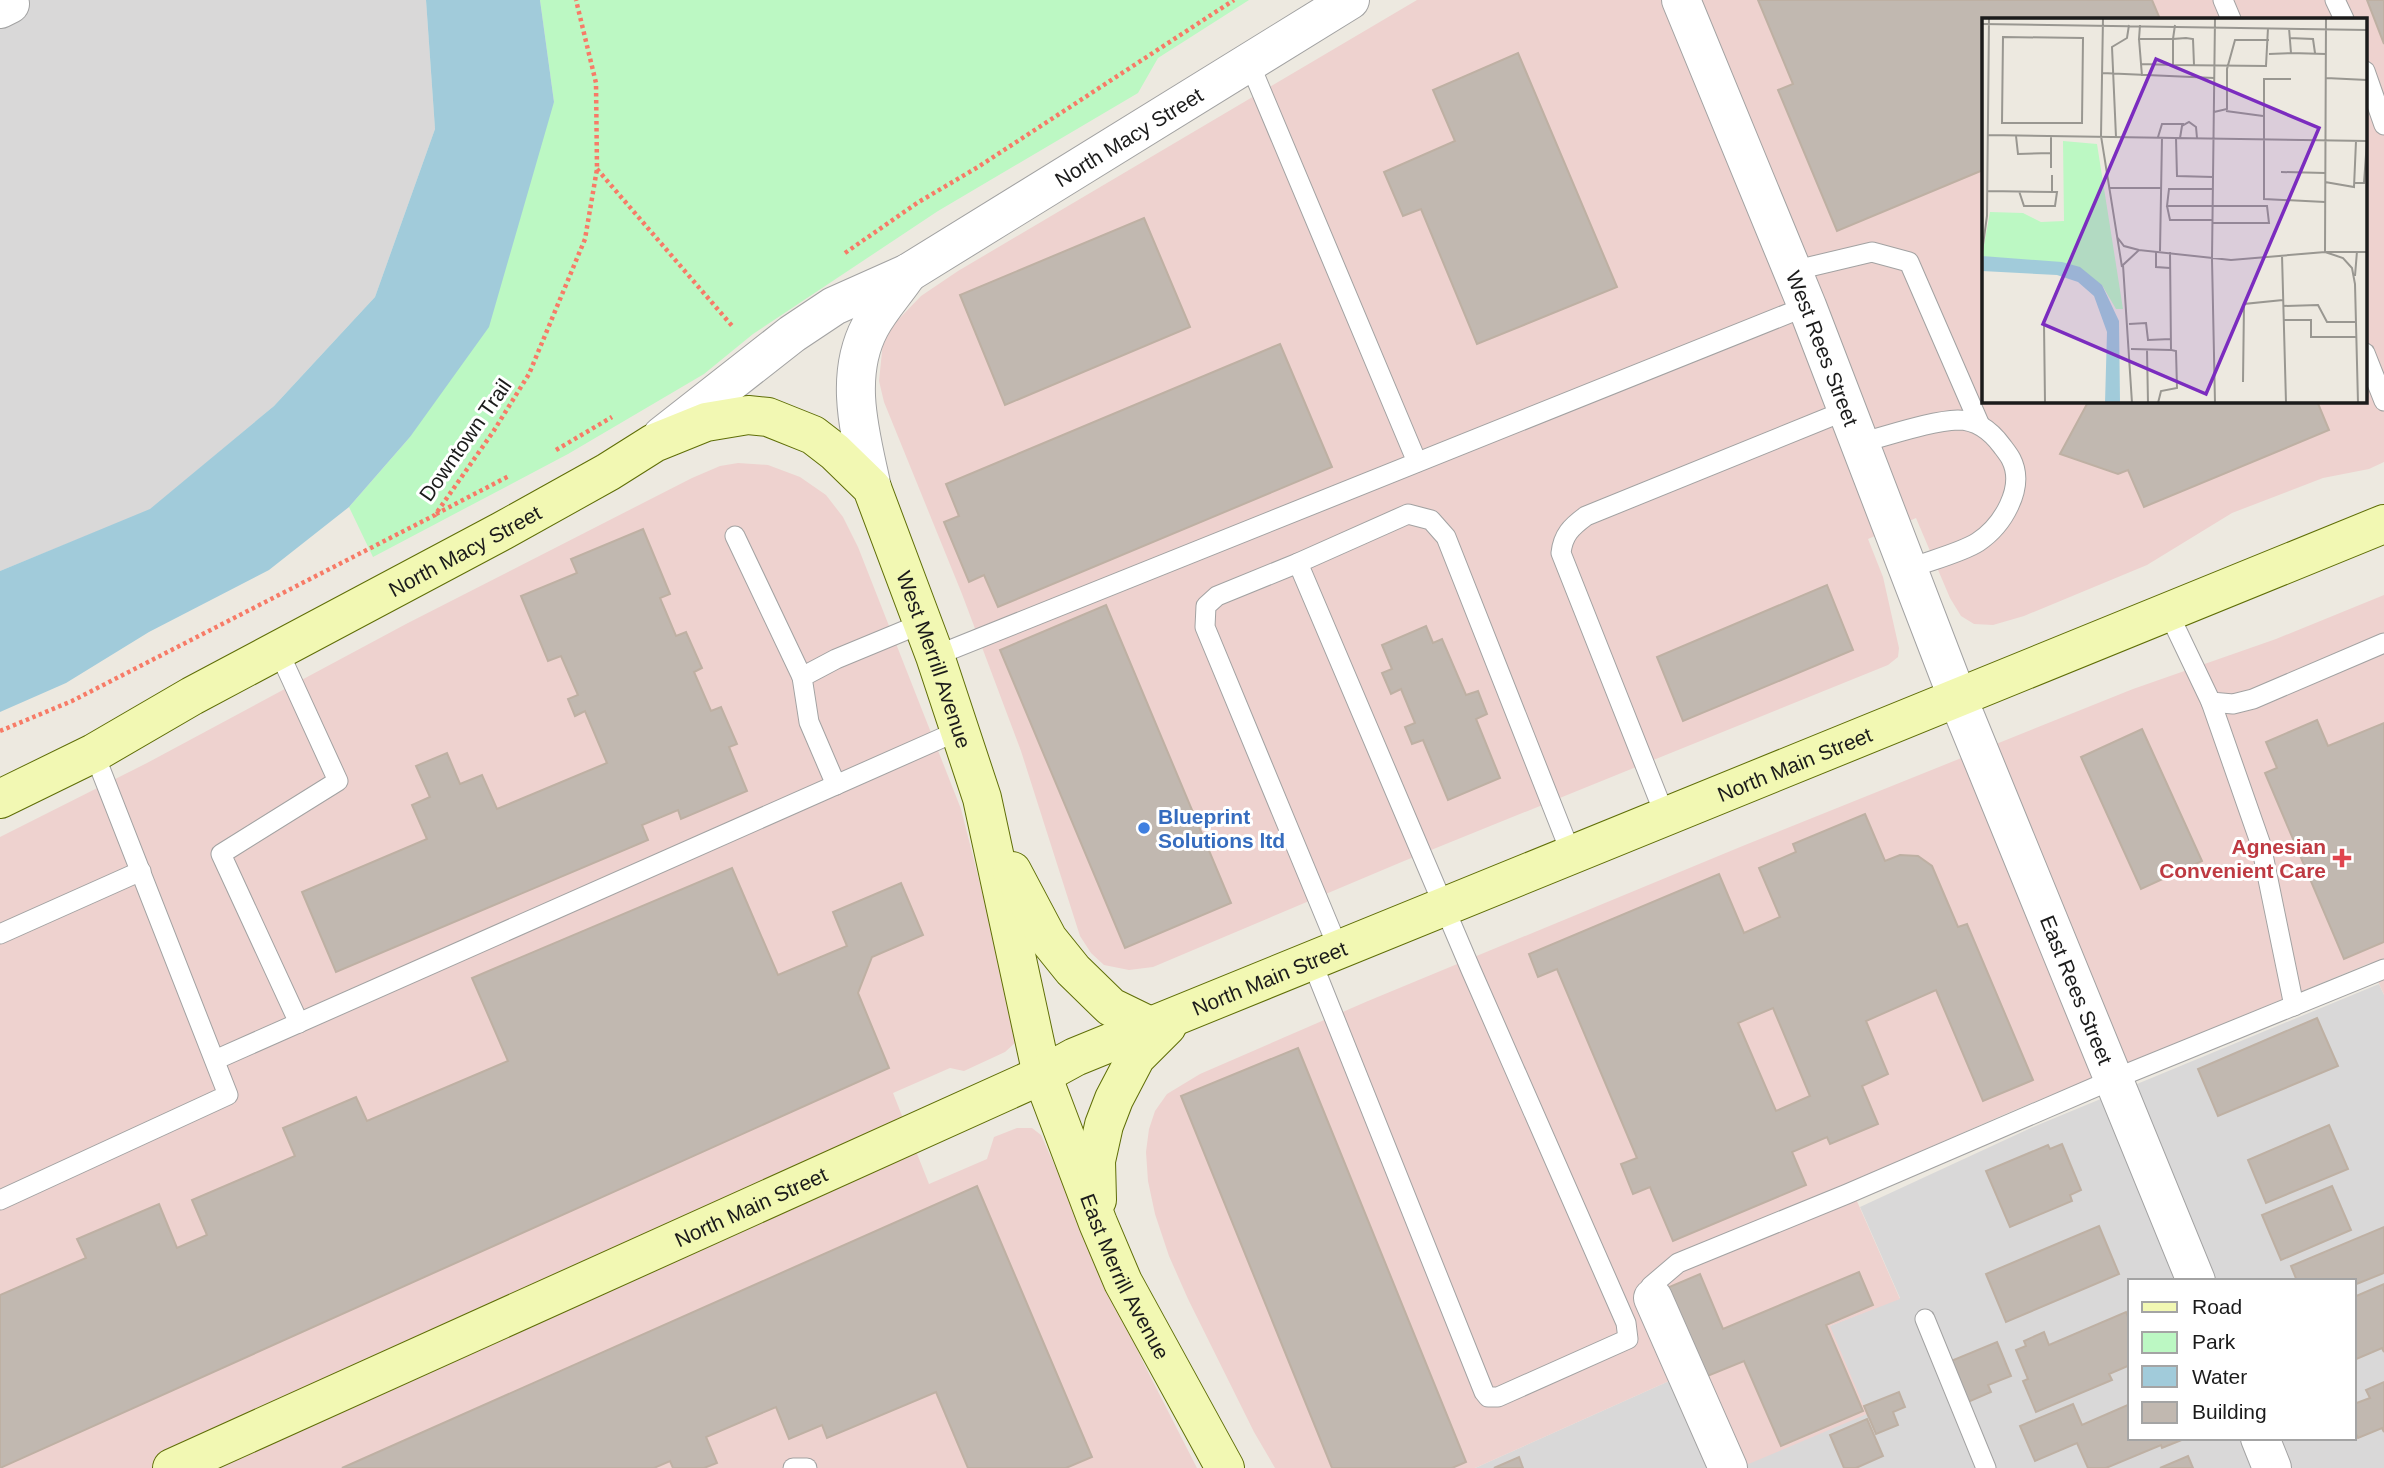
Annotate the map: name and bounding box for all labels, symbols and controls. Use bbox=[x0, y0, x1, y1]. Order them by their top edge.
inset map bbox=[1982, 18, 2366, 402]
street label: North Macy Street bbox=[1050, 82, 1207, 191]
street label: West Rees Street bbox=[1782, 267, 1863, 429]
street label: Downtown Trail bbox=[414, 375, 516, 505]
street label: North Macy Street bbox=[385, 500, 545, 601]
street label: West Merrill Avenue bbox=[893, 568, 976, 751]
street label: North Main Street bbox=[1714, 722, 1875, 806]
place label: Blueprint Solutions ltd bbox=[1158, 805, 1285, 852]
marker: Blueprint Solutions ltd bbox=[1136, 820, 1152, 836]
place label: Agnesian Convenient Care bbox=[2159, 835, 2326, 882]
marker: Agnesian Convenient Care bbox=[2332, 848, 2352, 868]
street label: East Rees Street bbox=[2036, 912, 2118, 1068]
street label: North Main Street bbox=[1189, 936, 1350, 1020]
street label: North Main Street bbox=[671, 1162, 831, 1251]
street label: East Merrill Avenue bbox=[1076, 1190, 1174, 1363]
legend bbox=[2128, 1279, 2356, 1440]
text: Road bbox=[2192, 1295, 2242, 1318]
text: Park bbox=[2192, 1330, 2236, 1353]
text: Water bbox=[2192, 1365, 2247, 1388]
text: Building bbox=[2192, 1400, 2267, 1423]

